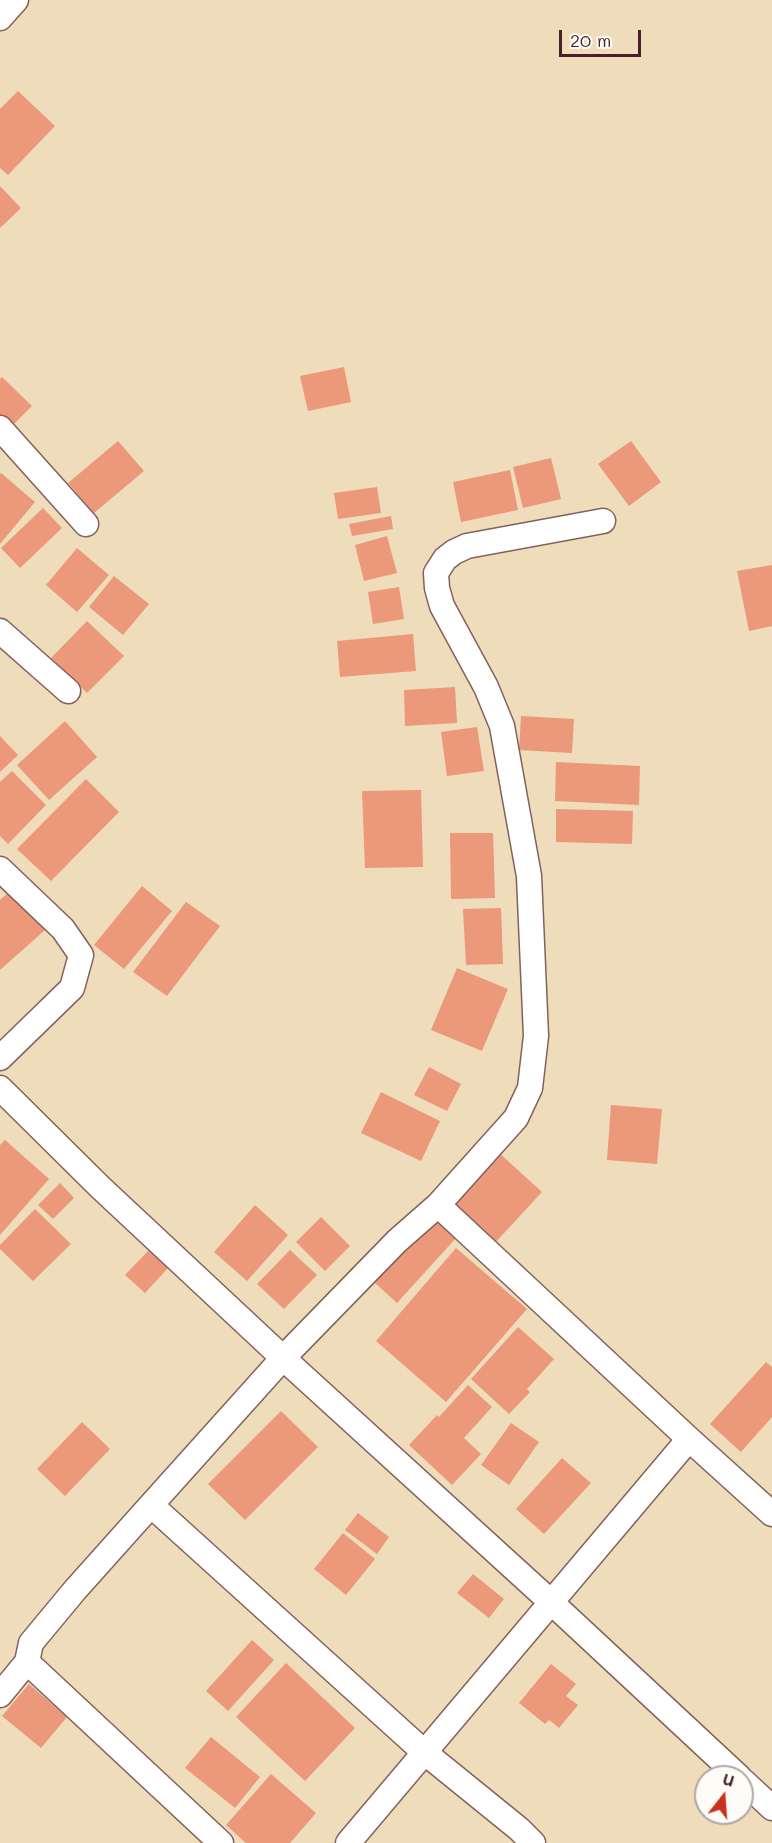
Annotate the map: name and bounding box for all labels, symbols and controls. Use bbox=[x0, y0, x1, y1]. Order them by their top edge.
scale bar bbox=[562, 18, 644, 56]
text: 20 m bbox=[570, 28, 611, 52]
north arrow bbox=[694, 1765, 754, 1825]
text: U bbox=[720, 1768, 737, 1791]

